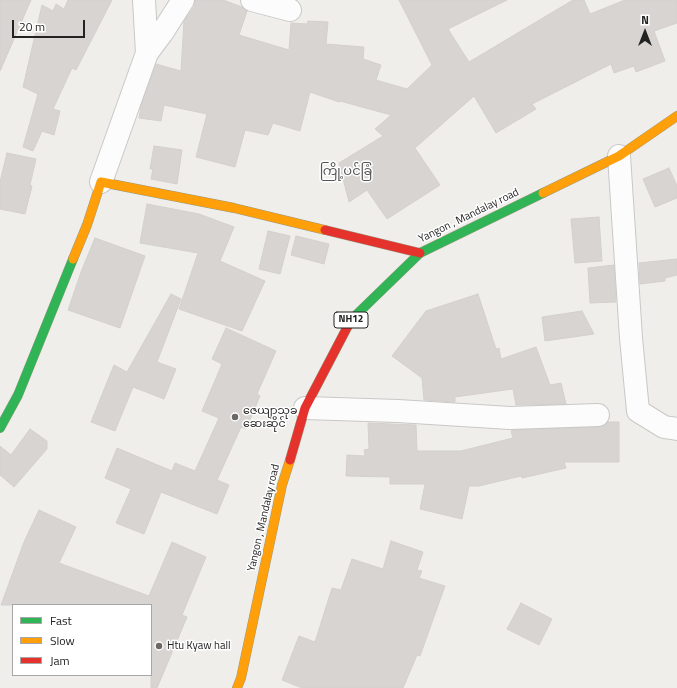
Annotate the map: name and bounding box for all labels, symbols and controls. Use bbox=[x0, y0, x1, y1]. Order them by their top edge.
scale bar bbox=[14, 12, 87, 38]
north arrow bbox=[625, 12, 665, 52]
text: N bbox=[641, 12, 649, 28]
text: 20 m bbox=[19, 17, 45, 36]
district label: ကြို့ပင်ခြံ bbox=[320, 164, 372, 180]
street label: Yangon , Mandalay road bbox=[417, 186, 521, 246]
road number: NH12 bbox=[334, 312, 368, 328]
place label: ဇေယျာသုခ ဆေးဆိုင် bbox=[243, 404, 297, 430]
marker: ဇေယျာသုခ ဆေးဆိုင် bbox=[230, 412, 240, 422]
street label: Yangon , Mandalay road bbox=[245, 463, 283, 573]
legend bbox=[12, 604, 152, 676]
text: Fast bbox=[50, 611, 72, 630]
text: Slow bbox=[50, 631, 75, 650]
place label: Htu Kyaw hall bbox=[167, 639, 231, 653]
marker: Htu Kyaw hall bbox=[154, 641, 164, 651]
text: Jam bbox=[50, 651, 70, 670]

